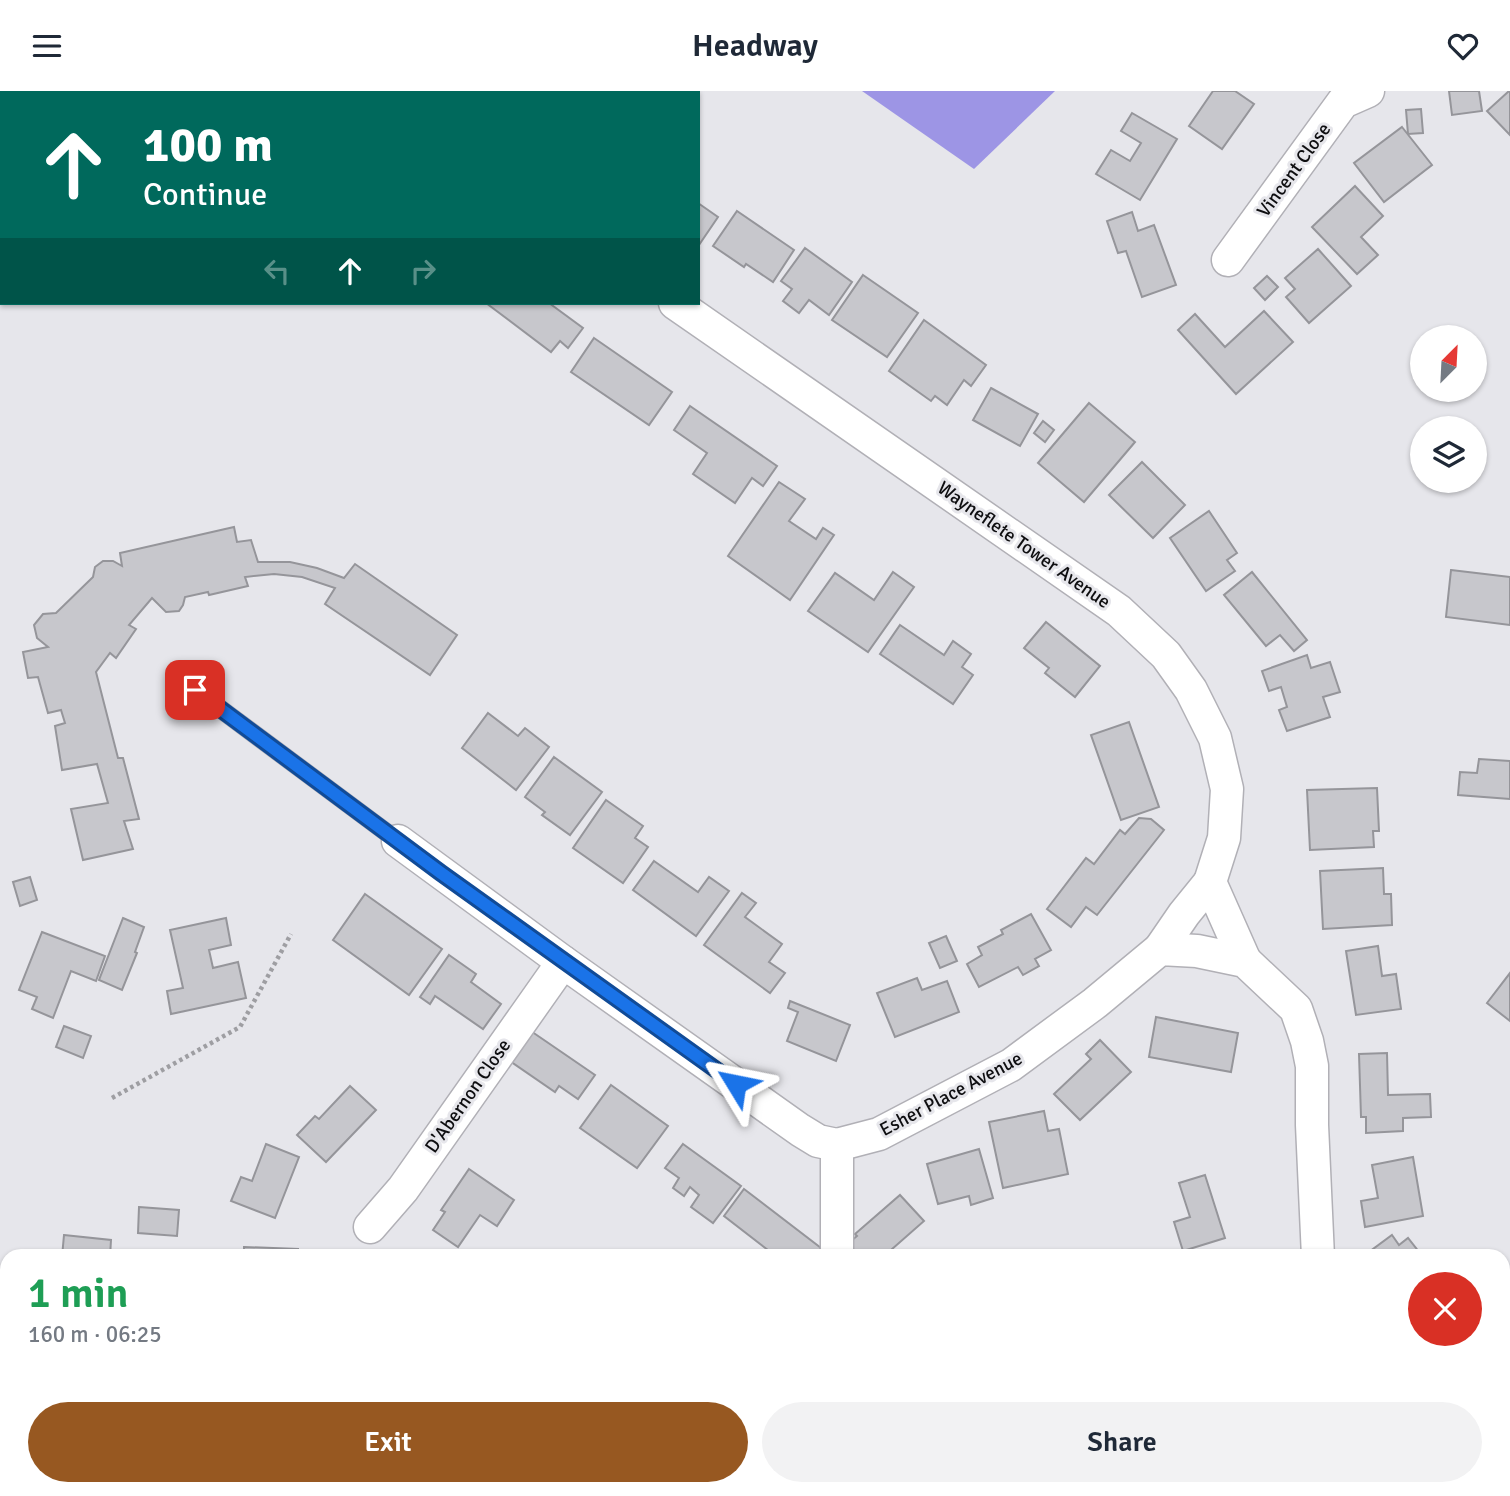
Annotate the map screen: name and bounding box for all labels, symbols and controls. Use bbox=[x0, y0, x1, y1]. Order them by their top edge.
text: Headway bbox=[692, 26, 818, 65]
icon: menu bbox=[28, 27, 66, 65]
icon: heart bbox=[1444, 27, 1482, 65]
text: 100 m bbox=[143, 115, 273, 175]
street label: Vincent Close bbox=[1252, 118, 1336, 222]
icon: ahead bbox=[28, 119, 119, 210]
text: Continue bbox=[143, 175, 267, 214]
icon: left bbox=[258, 252, 296, 290]
icon: ahead bbox=[331, 252, 369, 290]
icon: right bbox=[404, 252, 442, 290]
north arrow bbox=[1410, 325, 1488, 403]
map controls bbox=[1410, 325, 1487, 493]
button: layers bbox=[1410, 416, 1487, 493]
street label: Wayneflete Tower Avenue bbox=[933, 476, 1115, 614]
pin bbox=[165, 660, 225, 720]
icon: arrive bbox=[176, 671, 214, 709]
street label: D'Abernon Close bbox=[420, 1034, 516, 1158]
street label: Esher Place Avenue bbox=[876, 1046, 1026, 1142]
position arrow bbox=[699, 1047, 773, 1121]
text: 1 min bbox=[28, 1268, 129, 1319]
button: close bbox=[1408, 1272, 1482, 1346]
text: 160 m · 06:25 bbox=[28, 1320, 162, 1349]
button: Exit bbox=[28, 1402, 748, 1482]
button: Share bbox=[762, 1402, 1482, 1482]

